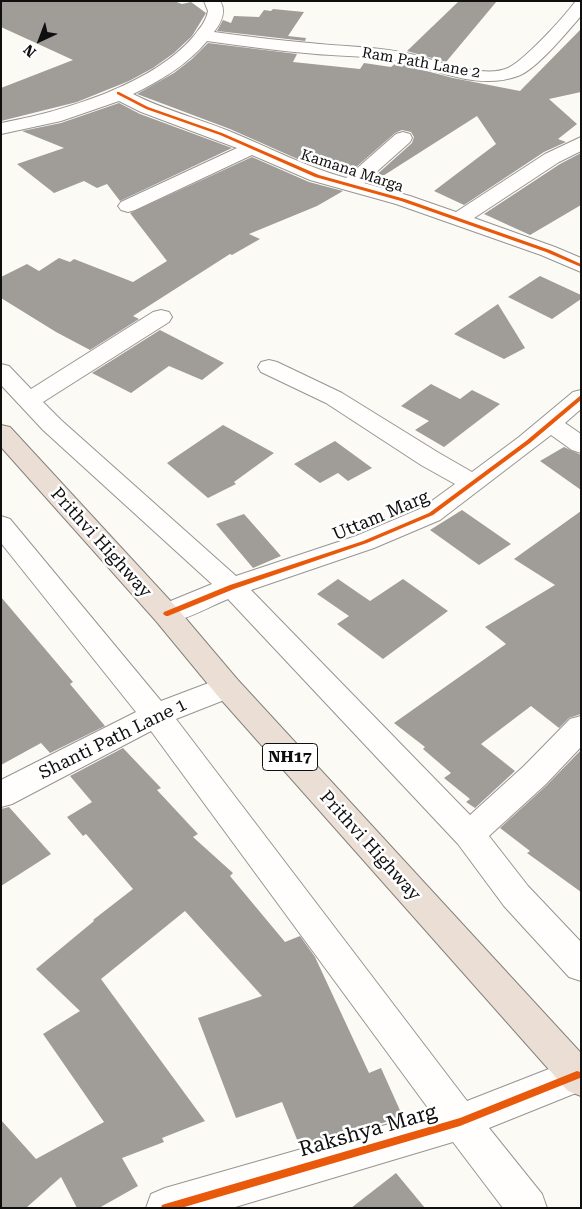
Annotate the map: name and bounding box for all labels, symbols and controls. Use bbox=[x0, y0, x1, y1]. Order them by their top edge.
north arrow bbox=[15, 15, 65, 65]
text: N bbox=[20, 41, 39, 60]
street label: Ram Path Lane 2 bbox=[360, 44, 482, 82]
street label: Kamana Marga bbox=[298, 146, 406, 196]
street label: Prithvi Highway bbox=[46, 484, 156, 602]
street label: Uttam Marg bbox=[330, 486, 432, 546]
street label: Shanti Path Lane 1 bbox=[35, 694, 191, 784]
road number: NH17 bbox=[262, 744, 318, 770]
street label: Prithvi Highway bbox=[315, 787, 425, 905]
street label: Rakshya Marg bbox=[296, 1099, 440, 1163]

